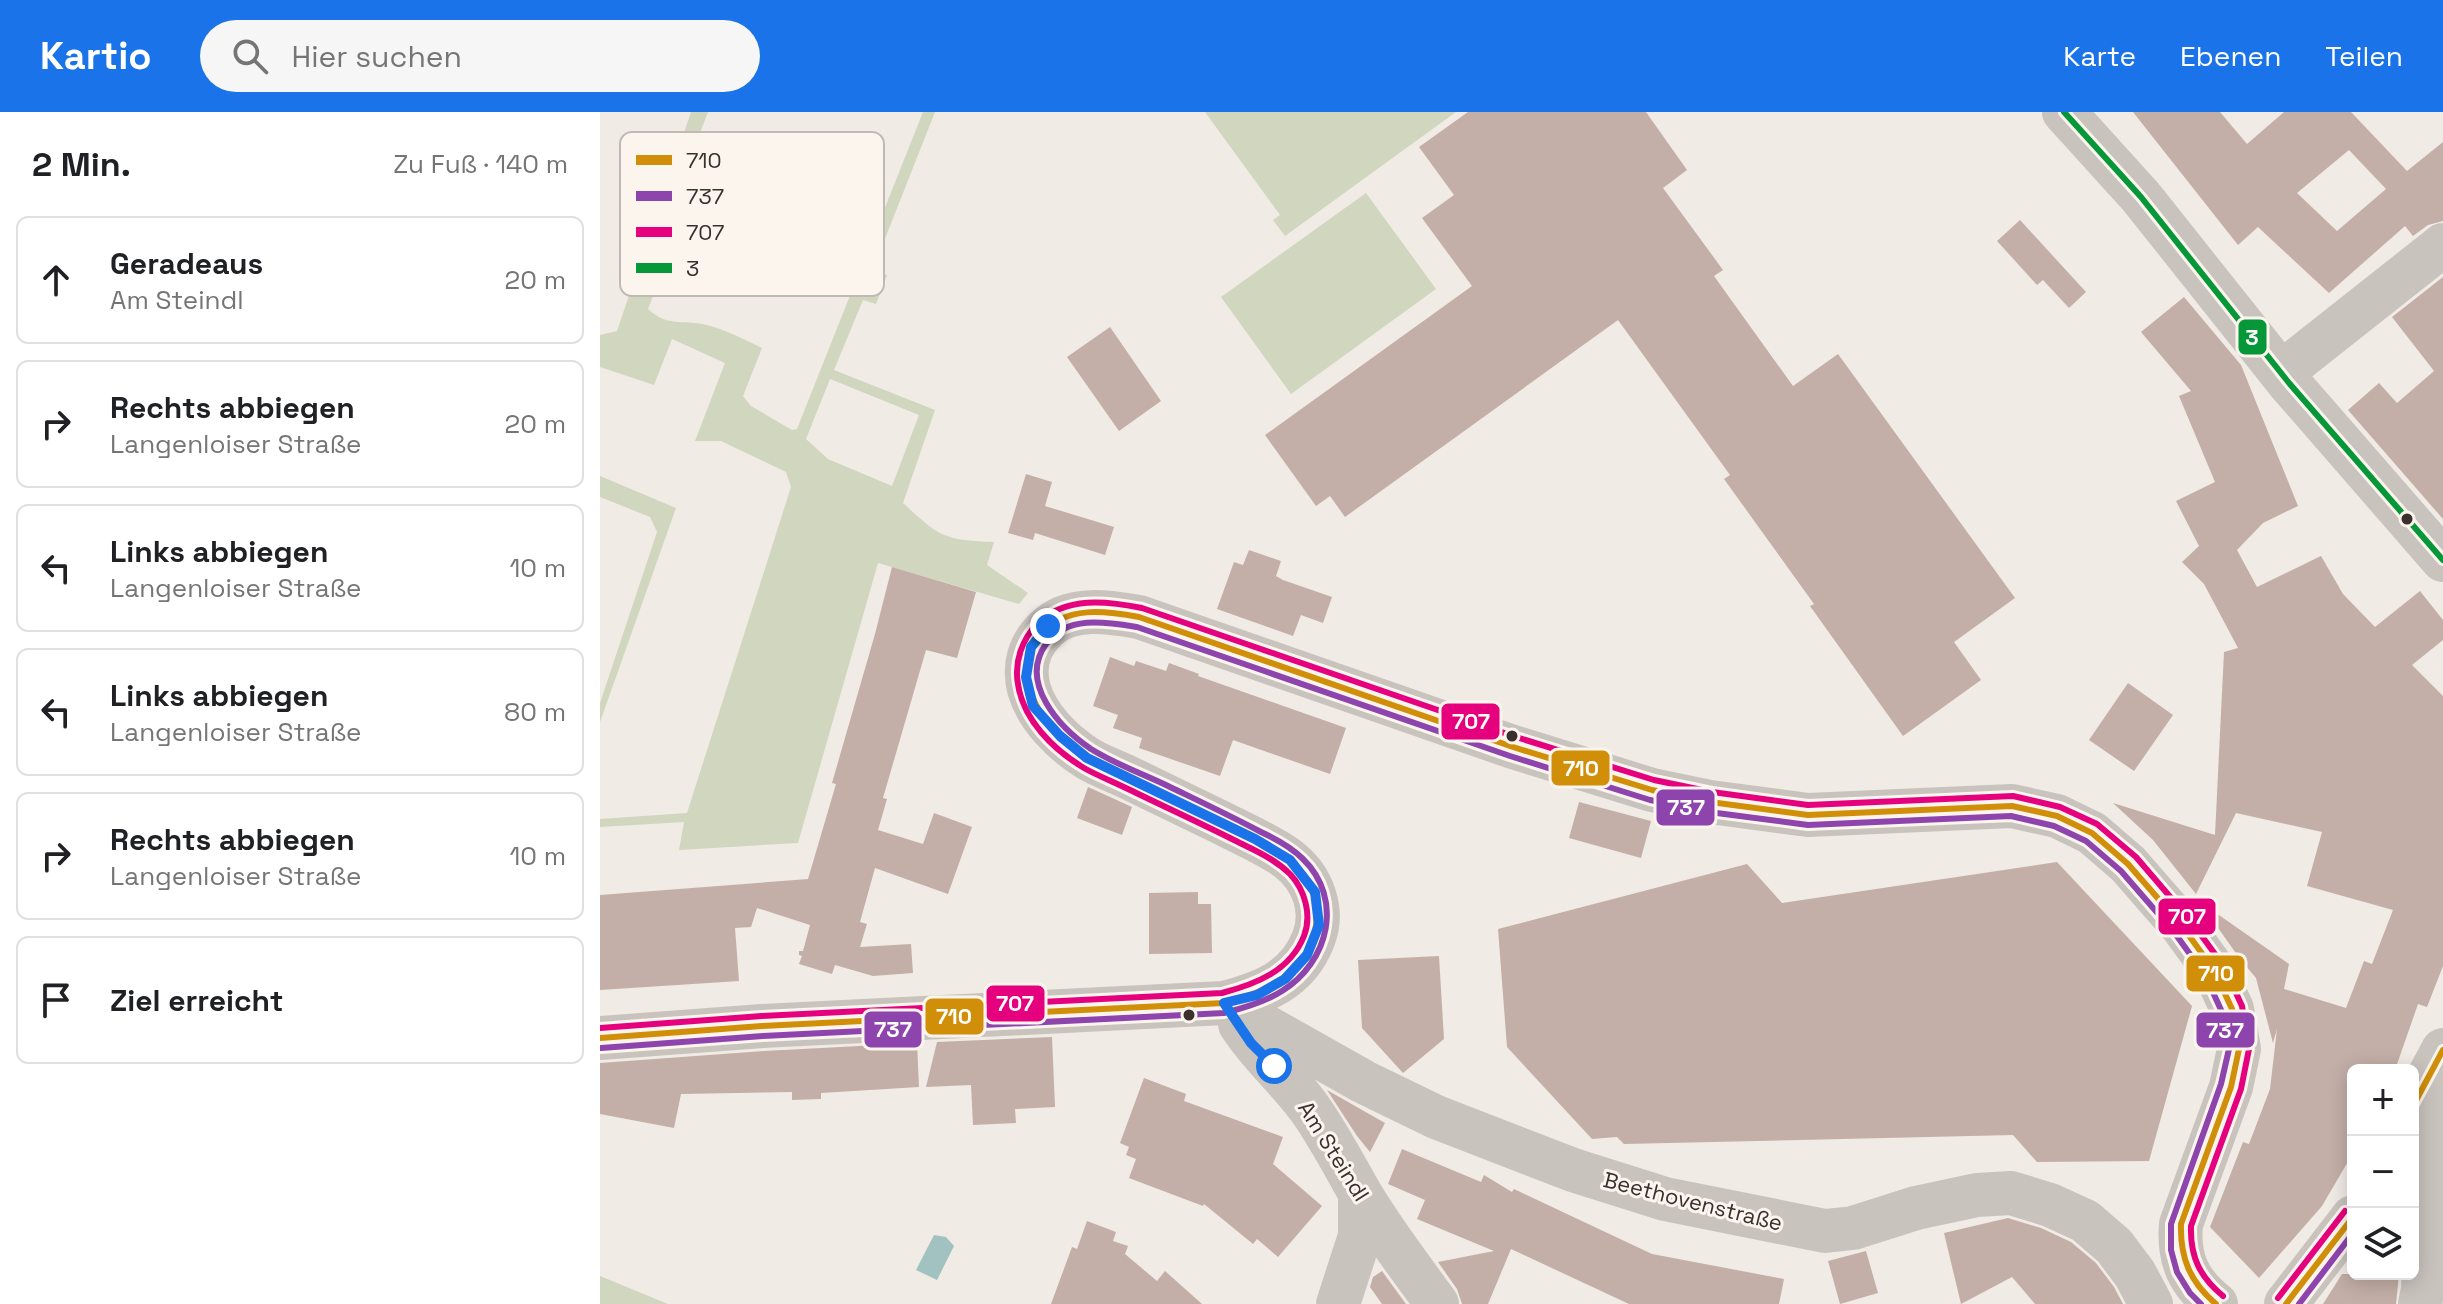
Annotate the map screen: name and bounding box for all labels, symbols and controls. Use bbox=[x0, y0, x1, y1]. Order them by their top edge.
search box bbox=[200, 20, 760, 92]
text: Kartio bbox=[40, 32, 152, 80]
icon: search bbox=[228, 34, 272, 78]
text: Hier suchen bbox=[292, 37, 462, 76]
text: Karte bbox=[2063, 38, 2136, 74]
text: Ebenen bbox=[2180, 38, 2281, 74]
text: Teilen bbox=[2325, 38, 2403, 74]
legend bbox=[620, 132, 884, 296]
text: 2 Min. bbox=[32, 143, 131, 186]
text: 710 bbox=[686, 146, 722, 174]
text: Zu Fuß · 140 m bbox=[393, 147, 568, 181]
text: 737 bbox=[686, 182, 724, 210]
text: 707 bbox=[686, 218, 724, 246]
text: Geradeaus bbox=[110, 244, 263, 283]
text: 3 bbox=[686, 254, 699, 282]
icon: ahead bbox=[34, 258, 78, 302]
text: 20 m bbox=[505, 263, 566, 297]
text: Am Steindl bbox=[110, 283, 244, 317]
line badge: 3 bbox=[2237, 318, 2268, 356]
text: 3 bbox=[2245, 323, 2259, 351]
text: Rechts abbiegen bbox=[110, 388, 355, 427]
icon: right bbox=[34, 402, 78, 446]
text: 20 m bbox=[505, 407, 566, 441]
text: Langenloiser Straße bbox=[110, 427, 361, 461]
unlabelled marker bbox=[2399, 511, 2415, 527]
text: Links abbiegen bbox=[110, 532, 328, 571]
icon: left bbox=[34, 546, 78, 590]
text: 10 m bbox=[509, 551, 566, 585]
text: Langenloiser Straße bbox=[110, 571, 361, 605]
route end bbox=[1030, 608, 1066, 644]
text: Links abbiegen bbox=[110, 676, 328, 715]
icon: left bbox=[34, 690, 78, 734]
text: 80 m bbox=[504, 695, 566, 729]
line badge: 707 bbox=[1440, 702, 1501, 741]
text: 707 bbox=[1452, 707, 1490, 735]
text: Langenloiser Straße bbox=[110, 715, 361, 749]
unlabelled marker bbox=[1504, 728, 1520, 744]
line badge: 710 bbox=[1550, 749, 1611, 787]
text: 710 bbox=[1563, 754, 1599, 782]
line badge: 737 bbox=[1655, 788, 1716, 827]
text: 737 bbox=[1667, 793, 1705, 821]
text: Rechts abbiegen bbox=[110, 820, 355, 859]
icon: right bbox=[34, 834, 78, 878]
text: 10 m bbox=[509, 839, 566, 873]
text: Langenloiser Straße bbox=[110, 859, 361, 893]
line badge: 707 bbox=[2157, 897, 2217, 936]
text: 707 bbox=[2168, 902, 2206, 930]
line badge: 710 bbox=[2185, 954, 2246, 993]
text: 710 bbox=[2198, 959, 2234, 987]
icon: arrive bbox=[34, 978, 78, 1022]
text: Ziel erreicht bbox=[110, 981, 283, 1020]
line badge: 707 bbox=[985, 984, 1046, 1023]
text: 707 bbox=[996, 989, 1034, 1017]
line badge: 710 bbox=[924, 997, 985, 1036]
text: 710 bbox=[936, 1002, 972, 1030]
unlabelled marker bbox=[1181, 1007, 1197, 1023]
line badge: 737 bbox=[863, 1010, 923, 1049]
line badge: 737 bbox=[2195, 1011, 2256, 1049]
text: 737 bbox=[874, 1015, 912, 1043]
text: 737 bbox=[2206, 1016, 2244, 1044]
route start bbox=[1256, 1048, 1292, 1084]
map controls bbox=[2347, 1064, 2419, 1280]
button: + bbox=[2347, 1064, 2419, 1136]
street label: Am Steindl bbox=[1292, 1096, 1376, 1206]
button: − bbox=[2347, 1136, 2419, 1208]
street label: Beethovenstraße bbox=[1600, 1165, 1786, 1237]
button: layers bbox=[2347, 1208, 2419, 1280]

